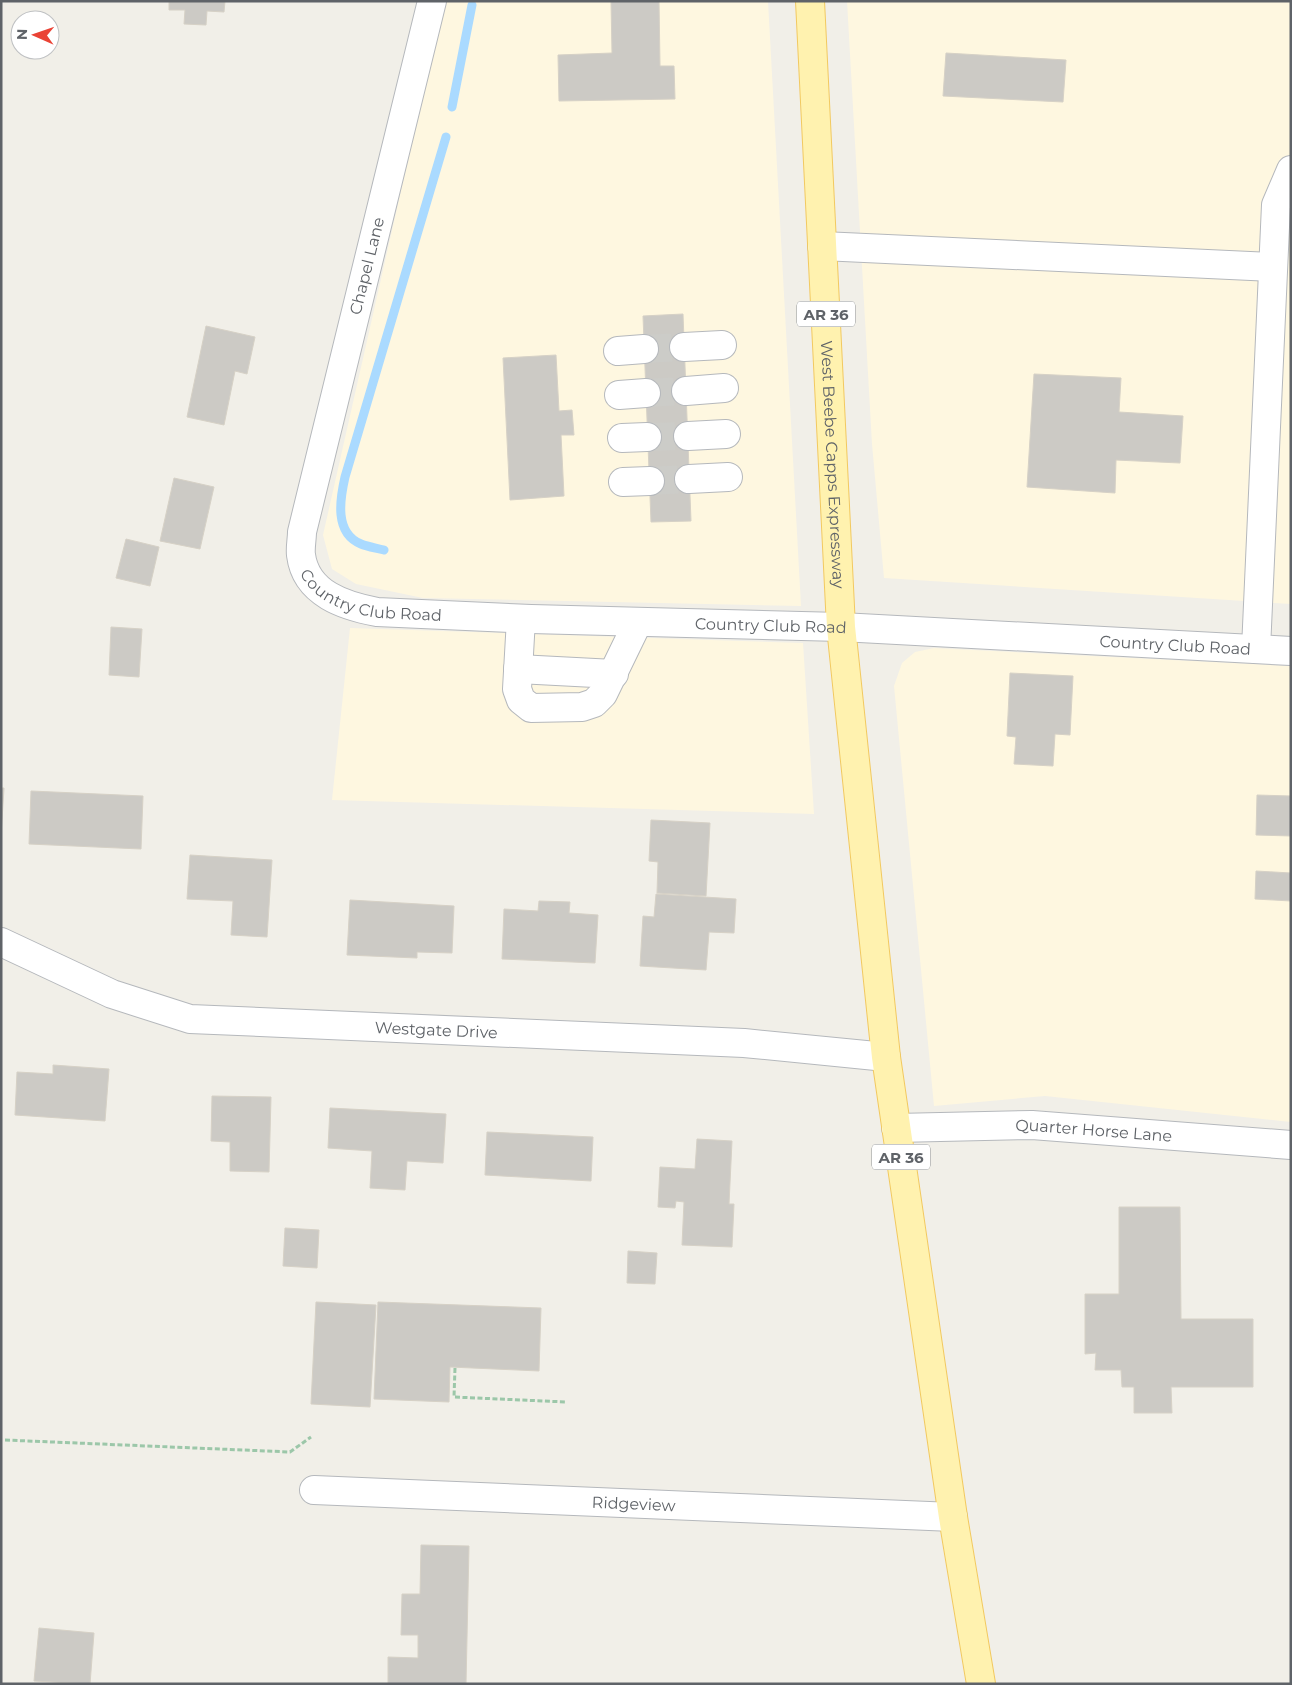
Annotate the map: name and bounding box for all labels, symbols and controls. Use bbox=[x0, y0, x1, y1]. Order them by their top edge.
north arrow bbox=[10, 10, 60, 60]
text: N bbox=[13, 29, 31, 41]
street label: Chapel Lane bbox=[346, 215, 388, 317]
road number: AR 36 bbox=[797, 302, 855, 326]
street label: West Beebe Capps Expressway bbox=[817, 340, 849, 589]
street label: Country Club Road bbox=[297, 565, 442, 624]
street label: Country Club Road bbox=[695, 614, 847, 637]
street label: Country Club Road bbox=[1099, 631, 1252, 658]
street label: Westgate Drive bbox=[374, 1018, 498, 1042]
street label: Quarter Horse Lane bbox=[1015, 1115, 1173, 1145]
road number: AR 36 bbox=[872, 1144, 930, 1170]
street label: Ridgeview bbox=[591, 1492, 676, 1515]

